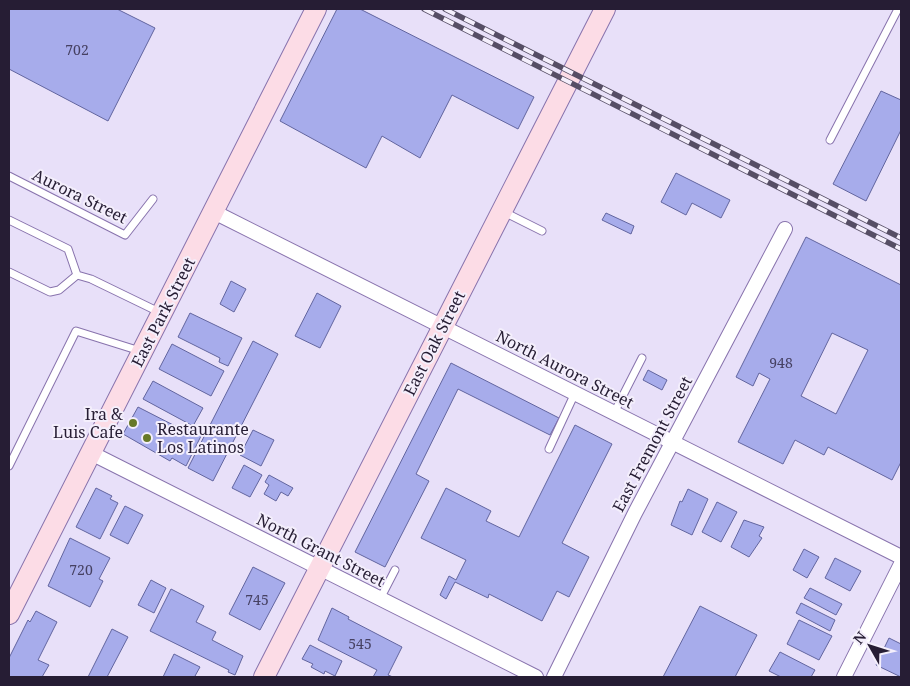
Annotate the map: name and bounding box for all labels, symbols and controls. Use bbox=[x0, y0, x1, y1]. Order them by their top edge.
house number: 702 bbox=[65, 40, 89, 59]
street label: Aurora Street bbox=[29, 164, 131, 229]
street label: East Park Street bbox=[126, 253, 200, 371]
street label: East Oak Street bbox=[398, 286, 470, 399]
street label: North Aurora Street bbox=[492, 325, 638, 413]
house number: 948 bbox=[769, 353, 793, 372]
street label: East Fremont Street bbox=[607, 372, 697, 516]
place label: Ira & Luis Cafe bbox=[53, 403, 123, 443]
marker: Ira & Luis Cafe bbox=[127, 417, 139, 429]
place label: Restaurante Los Latinos bbox=[157, 418, 249, 458]
marker: Restaurante Los Latinos bbox=[141, 432, 153, 444]
street label: North Grant Street bbox=[253, 508, 389, 592]
house number: 720 bbox=[69, 560, 93, 579]
house number: 745 bbox=[245, 590, 269, 609]
north arrow bbox=[845, 621, 895, 671]
text: N bbox=[849, 627, 870, 648]
house number: 545 bbox=[348, 634, 372, 653]

